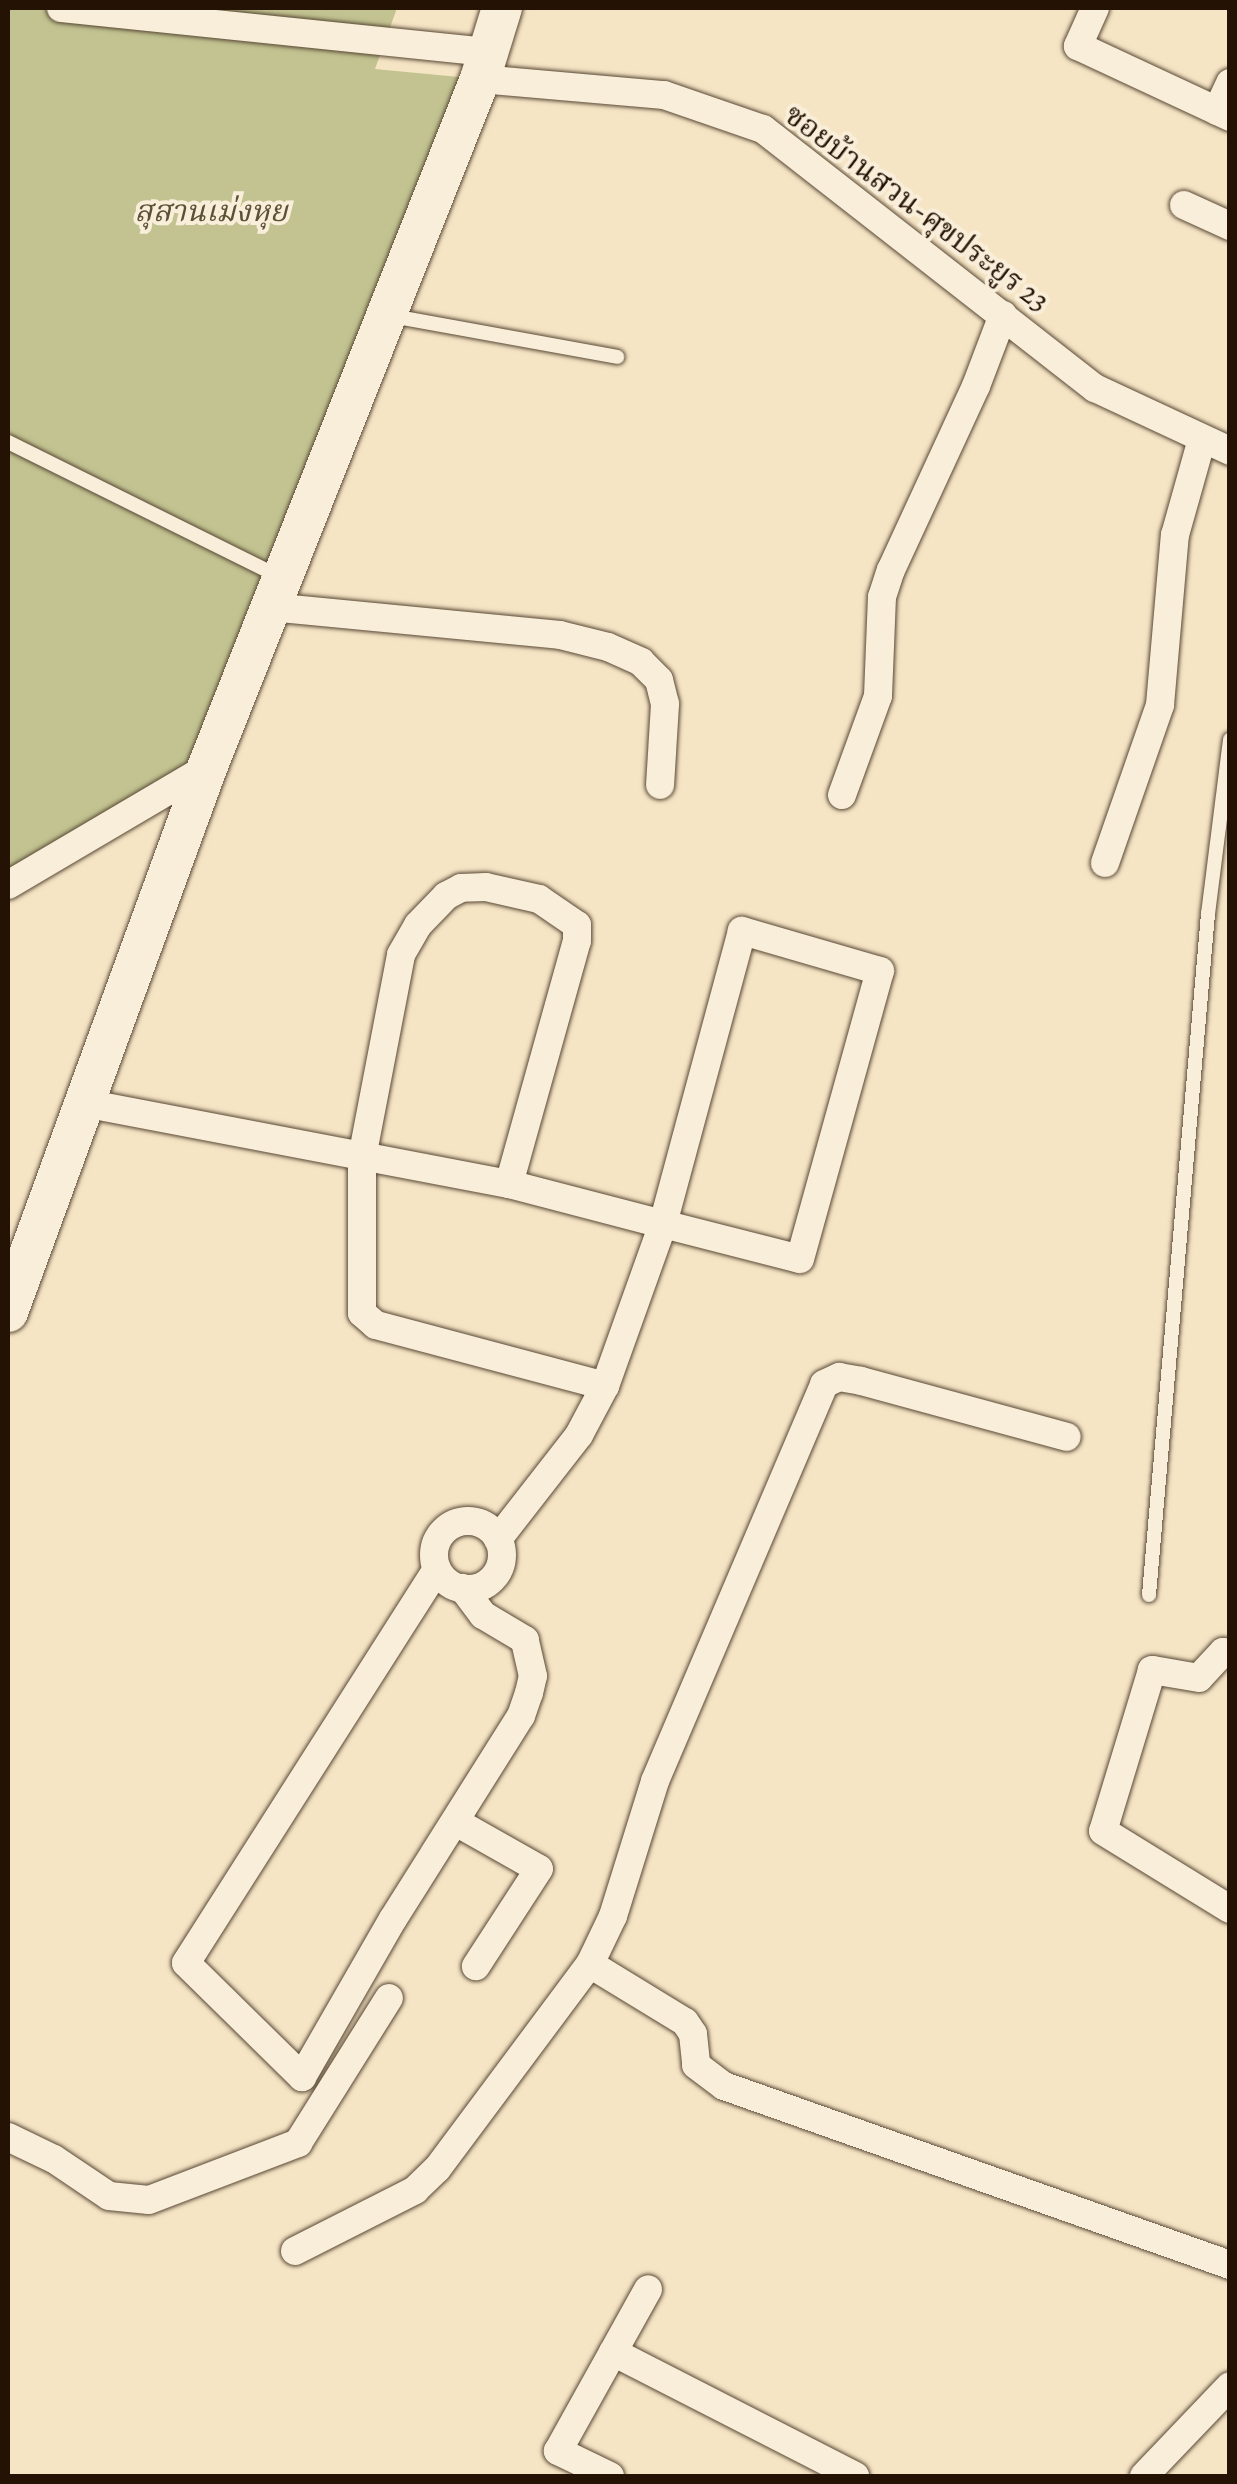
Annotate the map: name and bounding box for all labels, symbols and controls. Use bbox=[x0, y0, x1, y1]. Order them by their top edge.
street label: ซอยบ้านสวน-ศุขประยูร 23 bbox=[777, 97, 1057, 319]
park label: สุสานเม่งหุย bbox=[135, 193, 287, 229]

